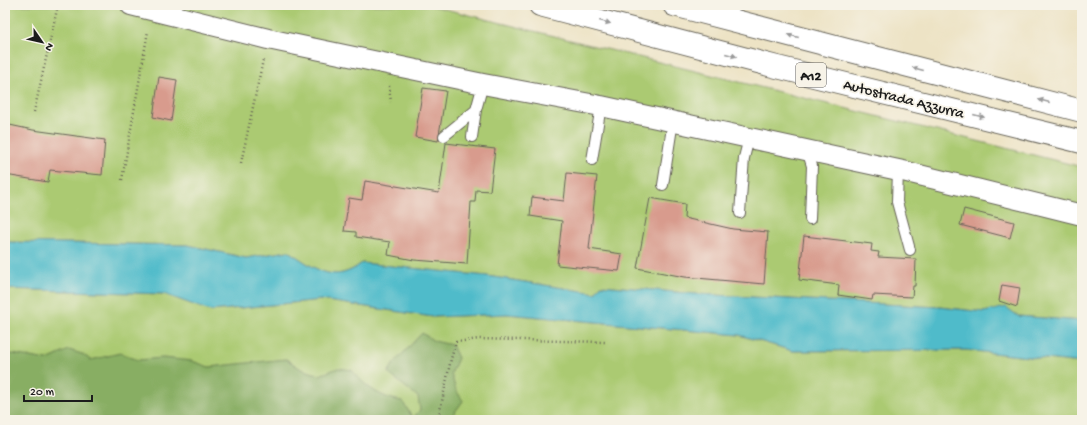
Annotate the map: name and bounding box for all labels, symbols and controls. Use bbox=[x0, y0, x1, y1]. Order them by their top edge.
one-way arrow bbox=[599, 19, 611, 25]
north arrow bbox=[22, 22, 62, 62]
one-way arrow bbox=[786, 33, 798, 39]
text: N bbox=[42, 40, 56, 53]
one-way arrow bbox=[724, 52, 737, 58]
road number: A12 bbox=[796, 63, 826, 87]
one-way arrow bbox=[912, 65, 925, 71]
street label: Autostrada Azzurra bbox=[841, 76, 966, 124]
one-way arrow bbox=[1038, 98, 1050, 104]
one-way arrow bbox=[973, 114, 985, 120]
scale bar bbox=[24, 377, 92, 403]
text: 20 m bbox=[30, 386, 55, 400]

